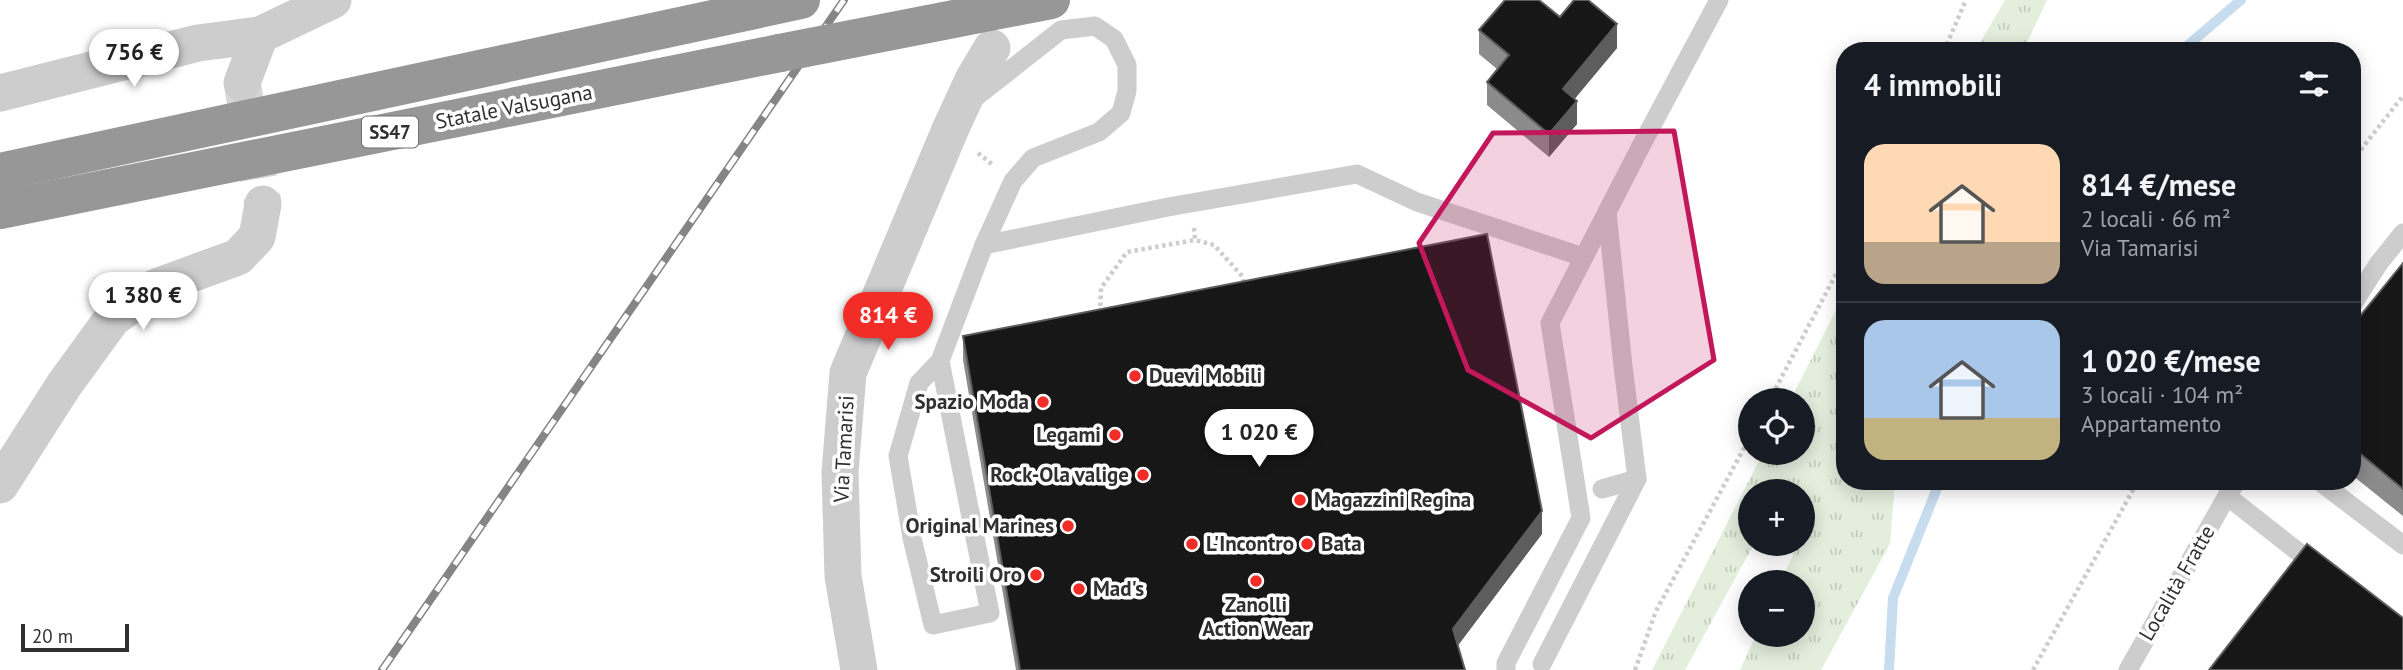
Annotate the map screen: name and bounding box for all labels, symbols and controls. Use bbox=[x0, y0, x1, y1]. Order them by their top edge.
pin: 756 € bbox=[85, 29, 183, 89]
text: 756 € bbox=[105, 37, 163, 66]
text: 4 immobili bbox=[1864, 65, 2002, 104]
icon: filters bbox=[2295, 65, 2333, 103]
street label: Statale Valsugana bbox=[433, 78, 595, 135]
road number: SS47 bbox=[362, 116, 418, 148]
text: 814 €/mese bbox=[2081, 165, 2236, 204]
icon: home bbox=[1920, 172, 2004, 256]
text: 2 locali · 66 m² bbox=[2081, 204, 2231, 233]
text: Via Tamarisi bbox=[2081, 233, 2199, 262]
pin: 1 380 € bbox=[78, 272, 208, 332]
text: 1 380 € bbox=[105, 280, 181, 309]
pin: 814 € bbox=[839, 292, 937, 352]
text: 814 € bbox=[859, 300, 917, 329]
text: 1 020 €/mese bbox=[2081, 341, 2261, 380]
icon: home bbox=[1920, 348, 2004, 432]
place label: Duevi Mobili bbox=[1149, 362, 1262, 389]
marker: Duevi Mobili bbox=[1127, 368, 1143, 384]
text: 3 locali · 104 m² bbox=[2081, 380, 2243, 409]
place label: Spazio Moda bbox=[914, 388, 1029, 415]
map controls bbox=[1738, 388, 1815, 647]
button: locate bbox=[1738, 388, 1815, 465]
marker: Spazio Moda bbox=[1035, 394, 1051, 410]
street label: Via Tamarisi bbox=[827, 395, 860, 504]
text: Appartamento bbox=[2081, 409, 2221, 438]
pin: 1 020 € bbox=[1194, 410, 1324, 469]
text: 1 020 € bbox=[1221, 417, 1297, 446]
place label: Legami bbox=[1036, 421, 1101, 448]
marker: Legami bbox=[1107, 427, 1123, 443]
place label: Rock-Ola valige bbox=[990, 461, 1129, 488]
marker: Rock-Ola valige bbox=[1135, 467, 1151, 483]
button: + bbox=[1738, 479, 1815, 556]
place label: Magazzini Regina bbox=[1314, 486, 1471, 513]
marker: Magazzini Regina bbox=[1292, 492, 1308, 508]
place label: Original Marines bbox=[905, 512, 1054, 539]
marker: Original Marines bbox=[1060, 518, 1076, 534]
street label: Località Fratte bbox=[2133, 520, 2220, 645]
place label: L'Incontro bbox=[1206, 530, 1294, 557]
place label: Bata bbox=[1321, 530, 1362, 557]
marker: L'Incontro bbox=[1184, 536, 1200, 552]
marker: Bata bbox=[1299, 536, 1315, 552]
place label: Stroili Oro bbox=[930, 561, 1022, 588]
marker: Stroili Oro bbox=[1028, 567, 1044, 583]
button: − bbox=[1738, 570, 1815, 647]
marker: Zanolli Action Wear bbox=[1248, 573, 1264, 589]
place label: Mad's bbox=[1093, 575, 1144, 602]
marker: Mad's bbox=[1071, 581, 1087, 597]
place label: Zanolli Action Wear bbox=[1202, 591, 1310, 642]
scale bar bbox=[21, 621, 130, 653]
text: 20 m bbox=[32, 624, 73, 648]

